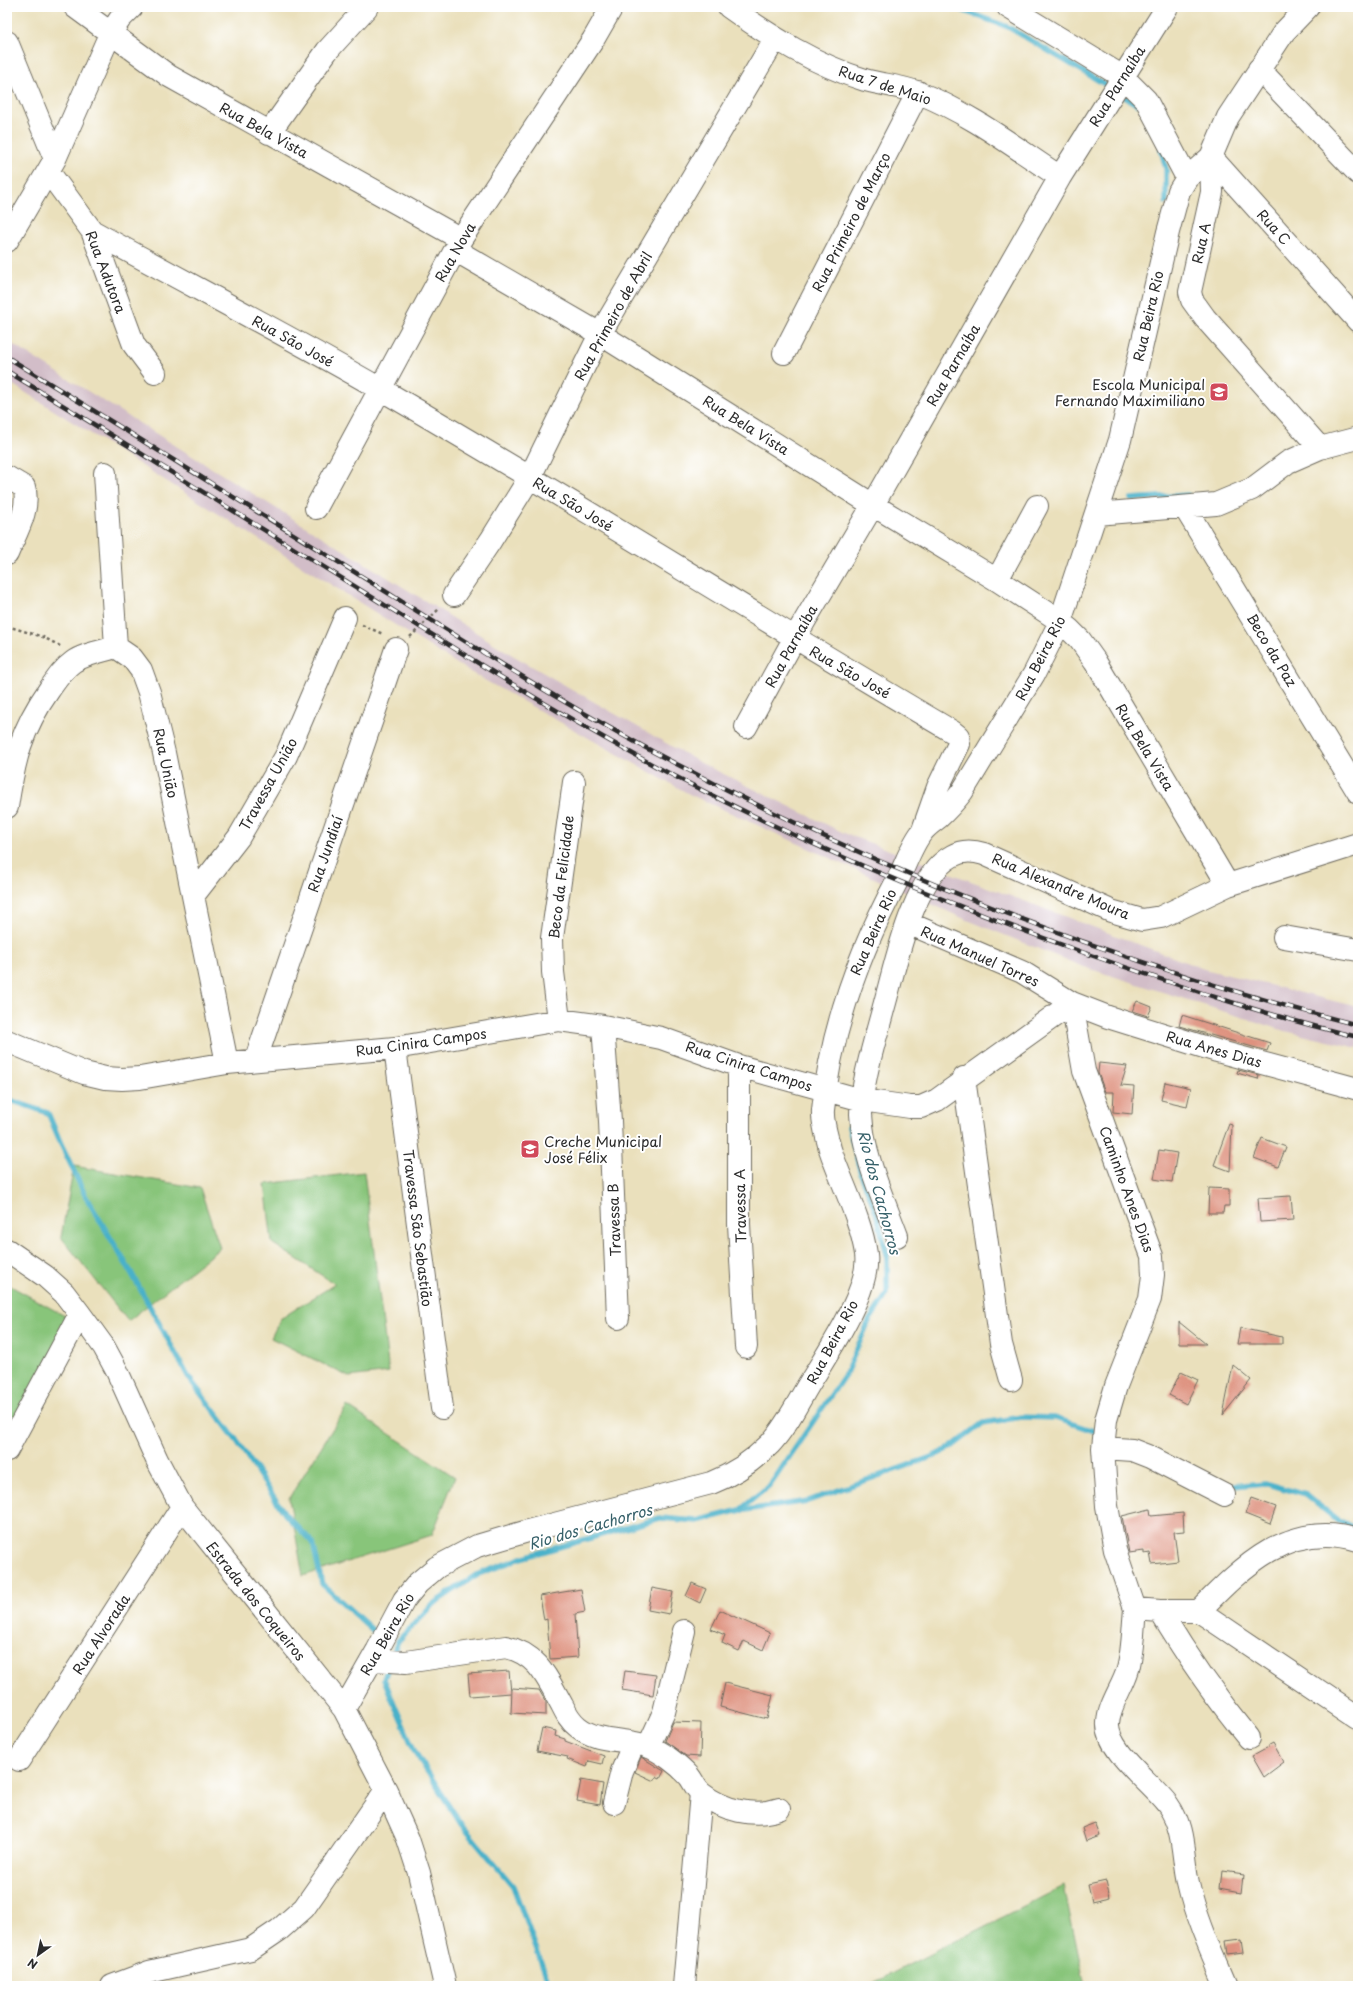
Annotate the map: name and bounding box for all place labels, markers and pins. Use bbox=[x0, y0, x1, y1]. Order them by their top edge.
place label: Escola Municipal Fernando Maximiliano bbox=[1055, 374, 1205, 411]
school or university icon: Escola Municipal Fernando Maximiliano bbox=[1208, 381, 1230, 403]
place label: Creche Municipal José Félix bbox=[544, 1131, 662, 1168]
school or university icon: Creche Municipal José Félix bbox=[519, 1138, 541, 1160]

